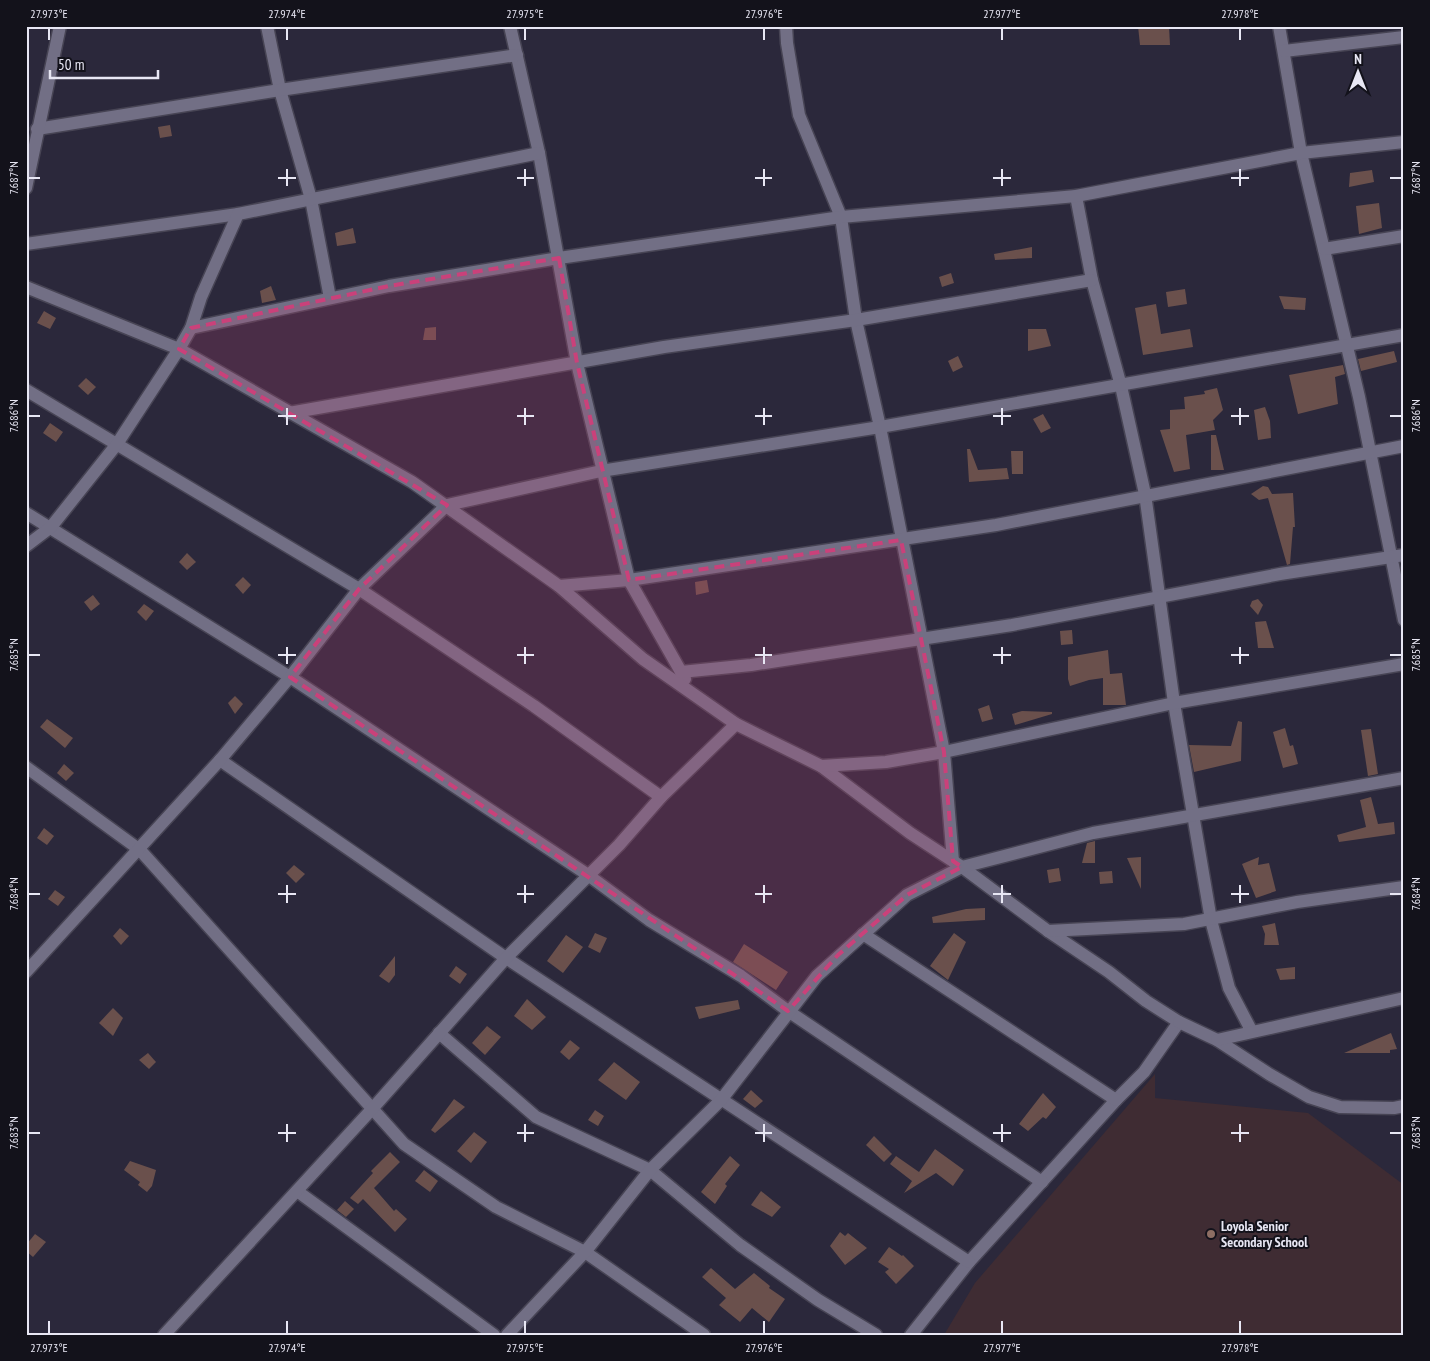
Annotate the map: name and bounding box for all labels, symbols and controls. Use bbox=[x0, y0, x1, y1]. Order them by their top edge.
text: 27.973°E bbox=[30, 6, 68, 21]
text: 27.974°E bbox=[268, 6, 306, 21]
text: 27.975°E bbox=[506, 6, 544, 21]
text: 27.976°E bbox=[745, 6, 783, 21]
text: 27.977°E bbox=[983, 6, 1021, 21]
text: 27.978°E bbox=[1221, 6, 1259, 21]
scale bar bbox=[50, 48, 158, 80]
north arrow bbox=[1332, 48, 1382, 98]
text: N bbox=[1354, 50, 1362, 68]
text: 50 m bbox=[58, 55, 84, 74]
text: 7.687°N bbox=[6, 161, 21, 195]
text: 7.687°N bbox=[1408, 161, 1423, 195]
text: 7.686°N bbox=[6, 399, 21, 433]
text: 7.686°N bbox=[1408, 399, 1423, 433]
text: 7.685°N bbox=[6, 638, 21, 672]
text: 7.685°N bbox=[1408, 638, 1423, 672]
text: 7.684°N bbox=[6, 877, 21, 911]
text: 7.684°N bbox=[1408, 877, 1423, 911]
text: 7.683°N bbox=[6, 1116, 21, 1150]
text: 7.683°N bbox=[1408, 1116, 1423, 1150]
place label: Loyola Senior Secondary School bbox=[1221, 1217, 1308, 1251]
marker: Loyola Senior Secondary School bbox=[1205, 1228, 1217, 1240]
text: 27.973°E bbox=[30, 1340, 68, 1355]
text: 27.974°E bbox=[268, 1340, 306, 1355]
text: 27.975°E bbox=[506, 1340, 544, 1355]
text: 27.976°E bbox=[745, 1340, 783, 1355]
text: 27.977°E bbox=[983, 1340, 1021, 1355]
text: 27.978°E bbox=[1221, 1340, 1259, 1355]

